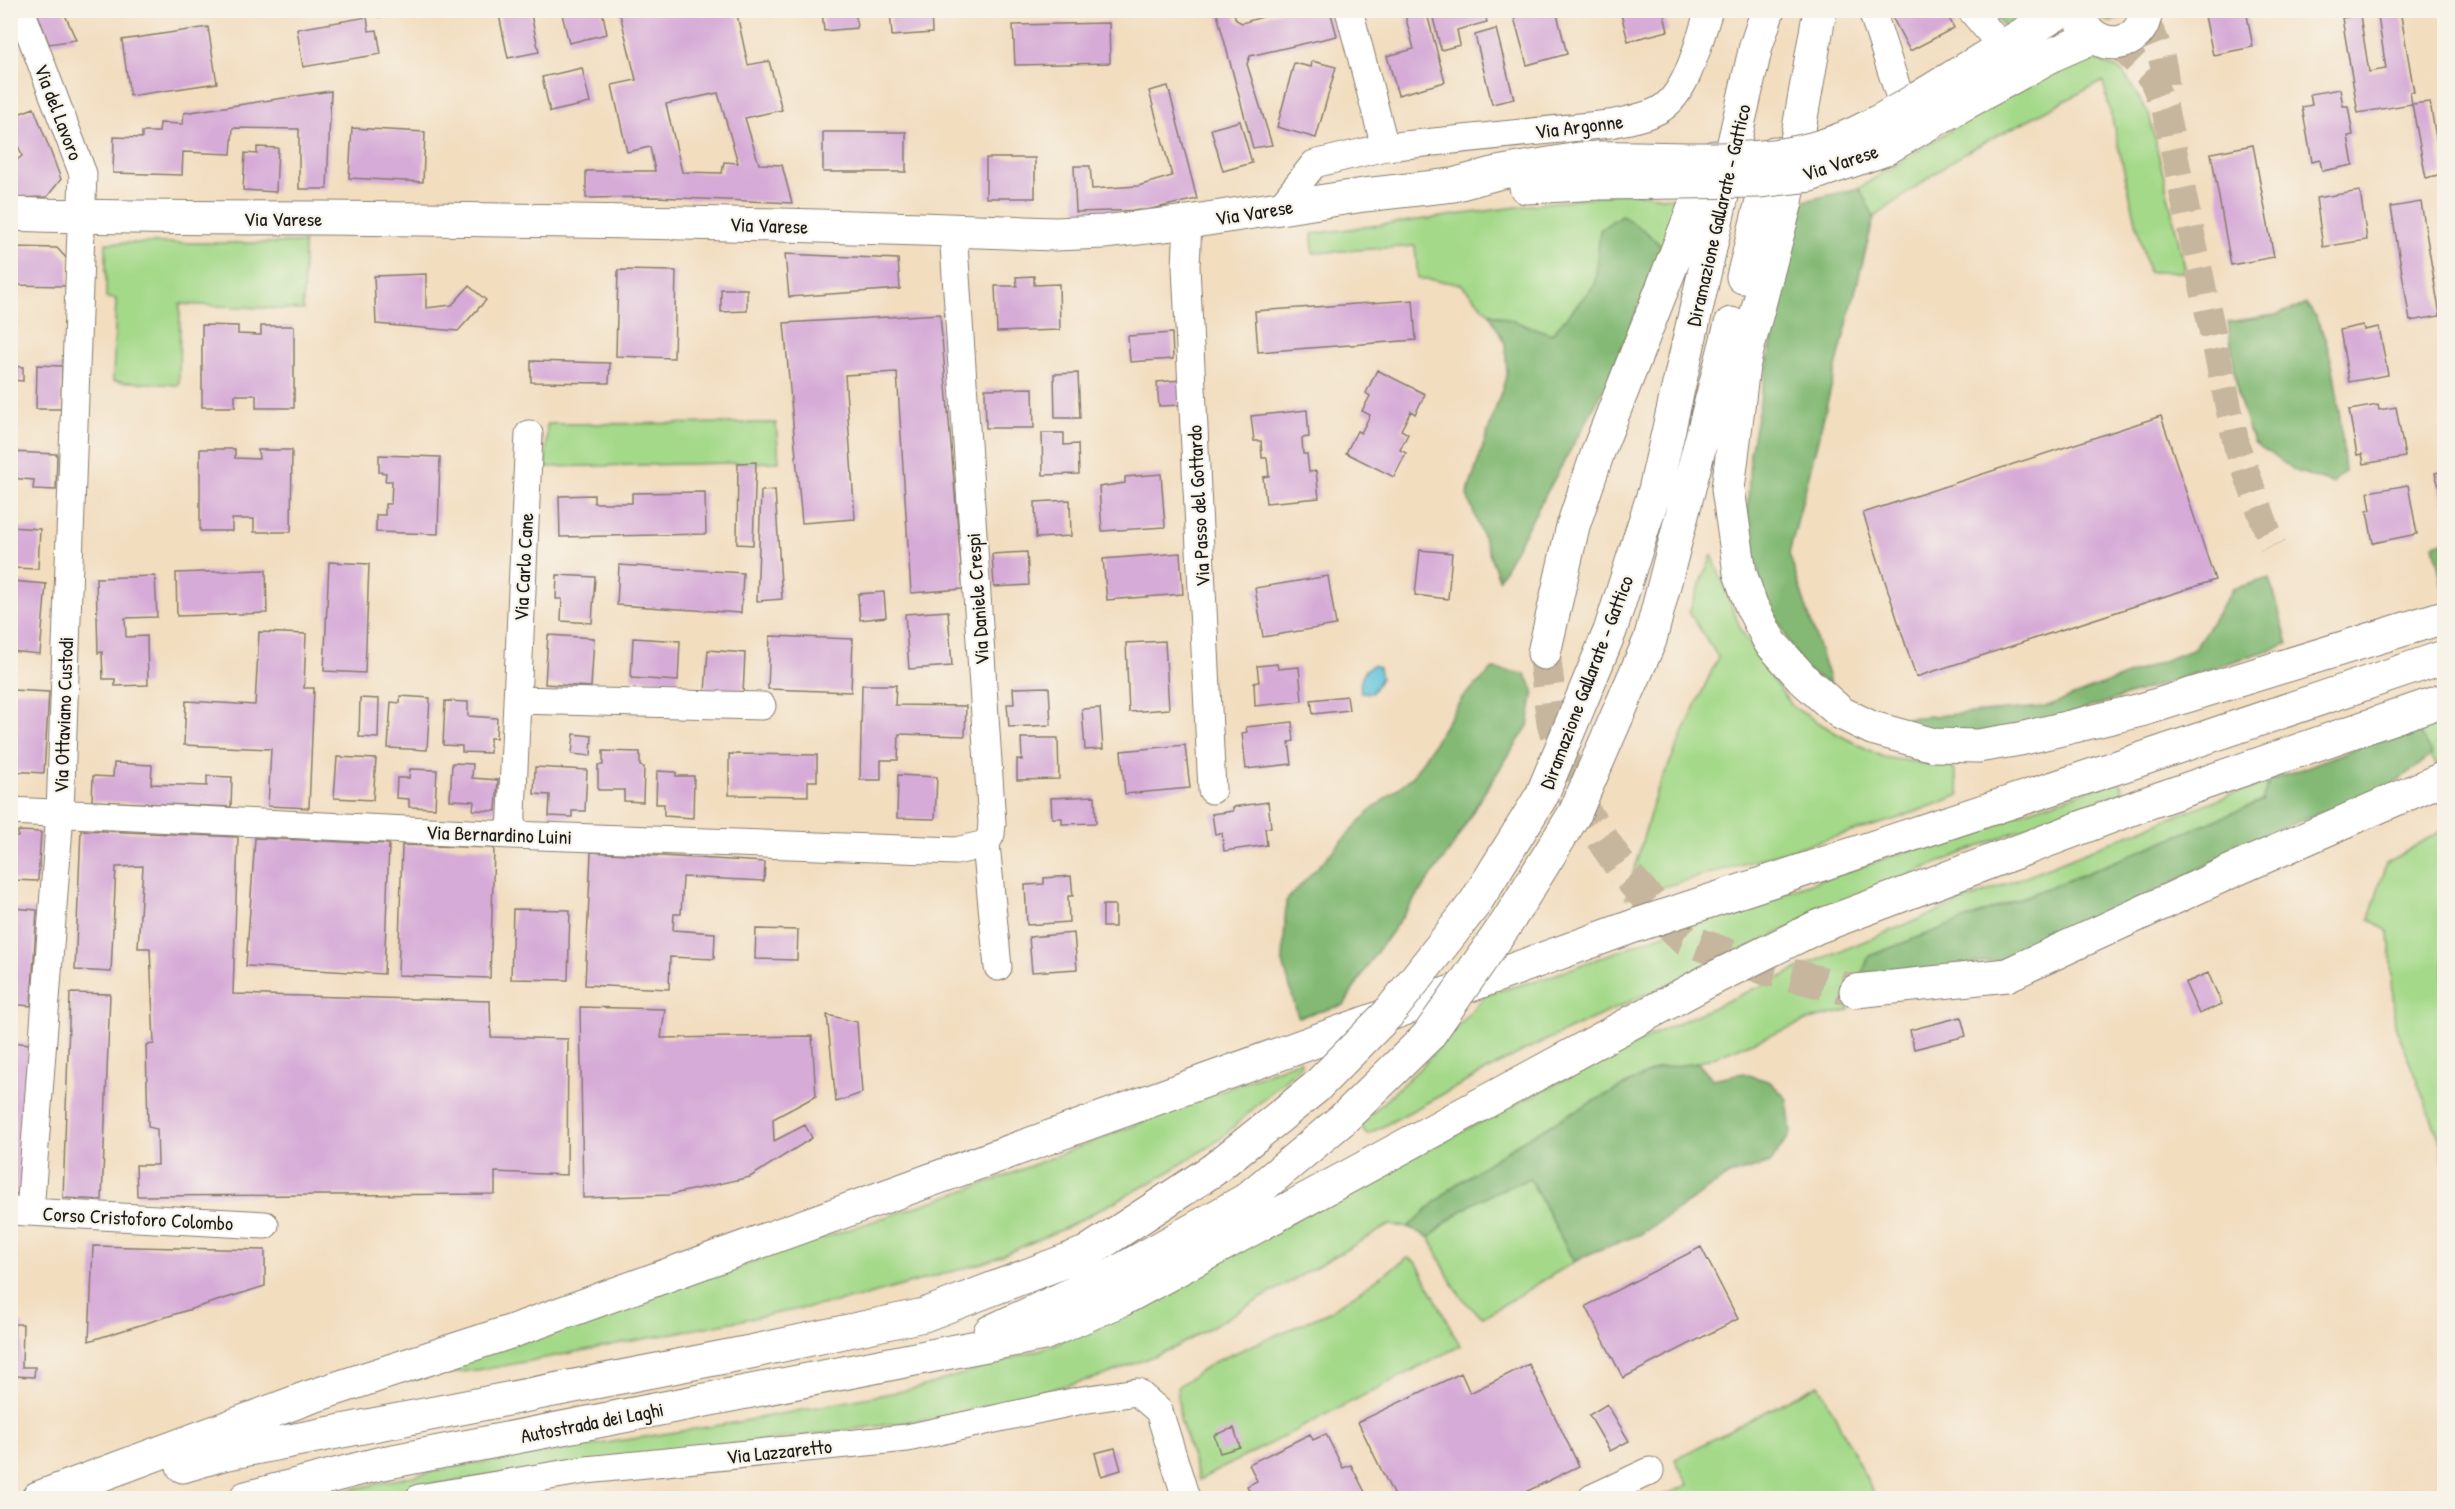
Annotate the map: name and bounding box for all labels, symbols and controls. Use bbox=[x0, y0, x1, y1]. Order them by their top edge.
street label: Via del Lavoro bbox=[28, 60, 90, 164]
street label: Diramazione Gallarate - Gattico bbox=[1679, 102, 1757, 328]
street label: Via Argonne bbox=[1533, 107, 1625, 145]
street label: Via Varese bbox=[1798, 137, 1882, 187]
street label: Via Varese bbox=[1213, 193, 1295, 231]
street label: Via Varese bbox=[244, 205, 322, 232]
street label: Via Varese bbox=[729, 210, 809, 240]
street label: Via Passo del Gottardo bbox=[1180, 424, 1216, 588]
street label: Via Carlo Cane bbox=[507, 512, 539, 622]
street label: Via Daniele Crespi bbox=[959, 532, 995, 666]
street label: Diramazione Gallarate - Gattico bbox=[1533, 571, 1639, 793]
street label: Via Ottaviano Custodi bbox=[47, 636, 79, 794]
street label: Via Bernardino Luini bbox=[426, 818, 572, 850]
street label: Corso Cristoforo Colombo bbox=[42, 1200, 234, 1236]
street label: Autostrada dei Laghi bbox=[518, 1395, 666, 1449]
street label: Via Lazzaretto bbox=[725, 1432, 833, 1470]

